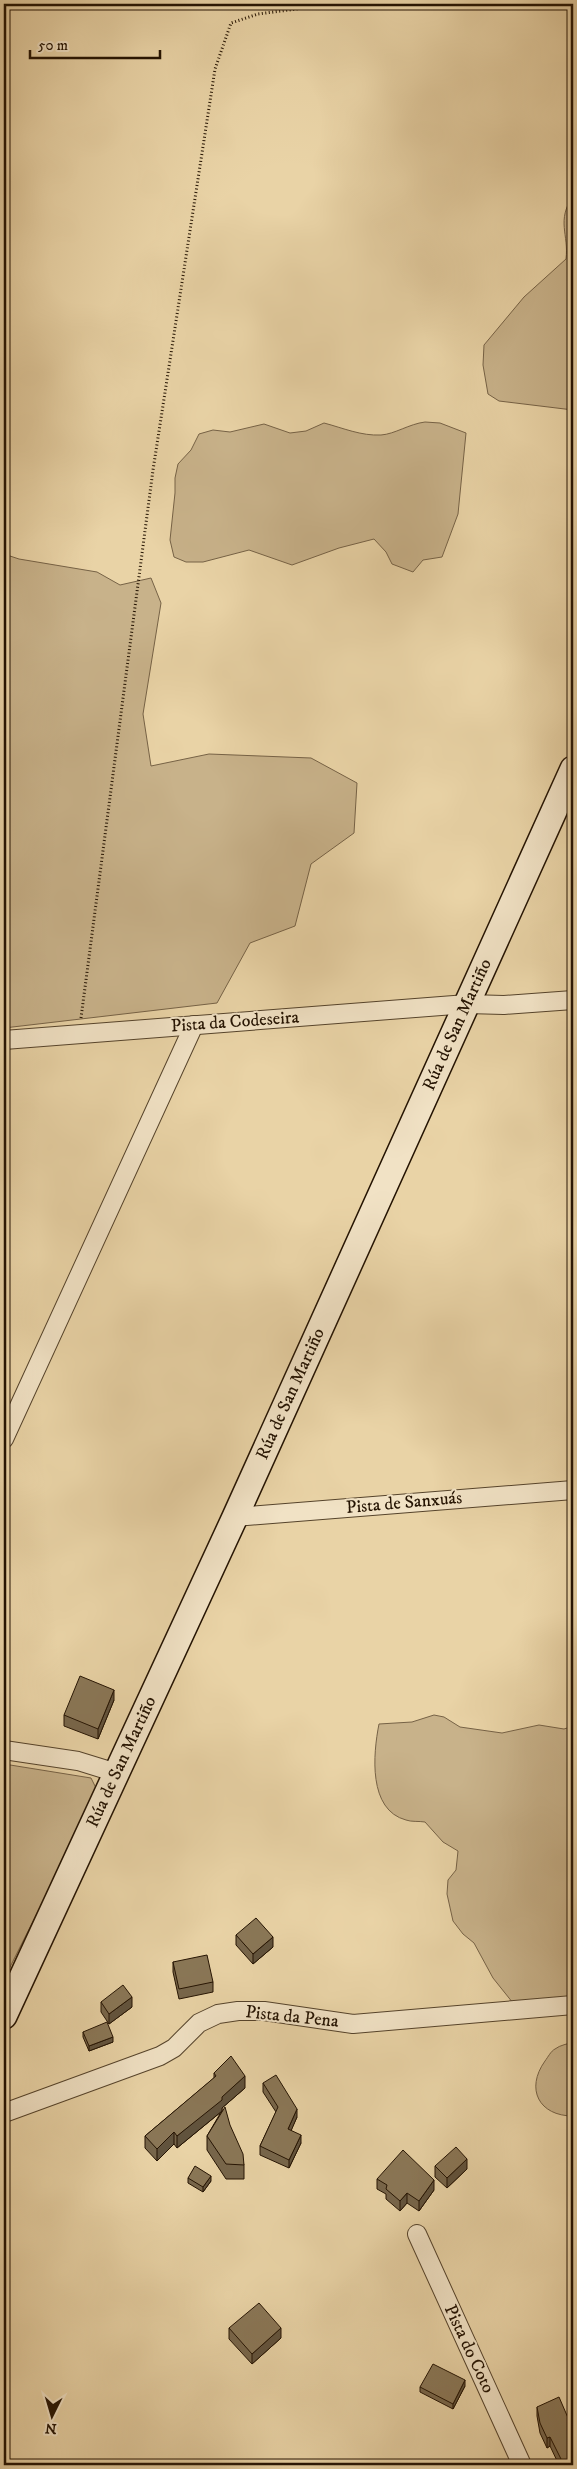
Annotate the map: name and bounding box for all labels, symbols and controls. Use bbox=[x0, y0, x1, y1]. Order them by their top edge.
scale bar bbox=[30, 28, 160, 60]
text: 50 m bbox=[38, 36, 68, 55]
street label: Rúa de San Martiño bbox=[418, 955, 497, 1094]
street label: Pista da Codeseira bbox=[170, 1007, 300, 1037]
street label: Rúa de San Martiño bbox=[251, 1324, 330, 1463]
street label: Pista de Sanxuás bbox=[345, 1487, 463, 1519]
street label: Rúa de San Martiño bbox=[82, 1693, 162, 1831]
street label: Pista da Pena bbox=[244, 2001, 340, 2033]
street label: Pista do Coto bbox=[439, 2301, 499, 2397]
north arrow bbox=[28, 2392, 78, 2442]
text: N bbox=[44, 2418, 57, 2437]

